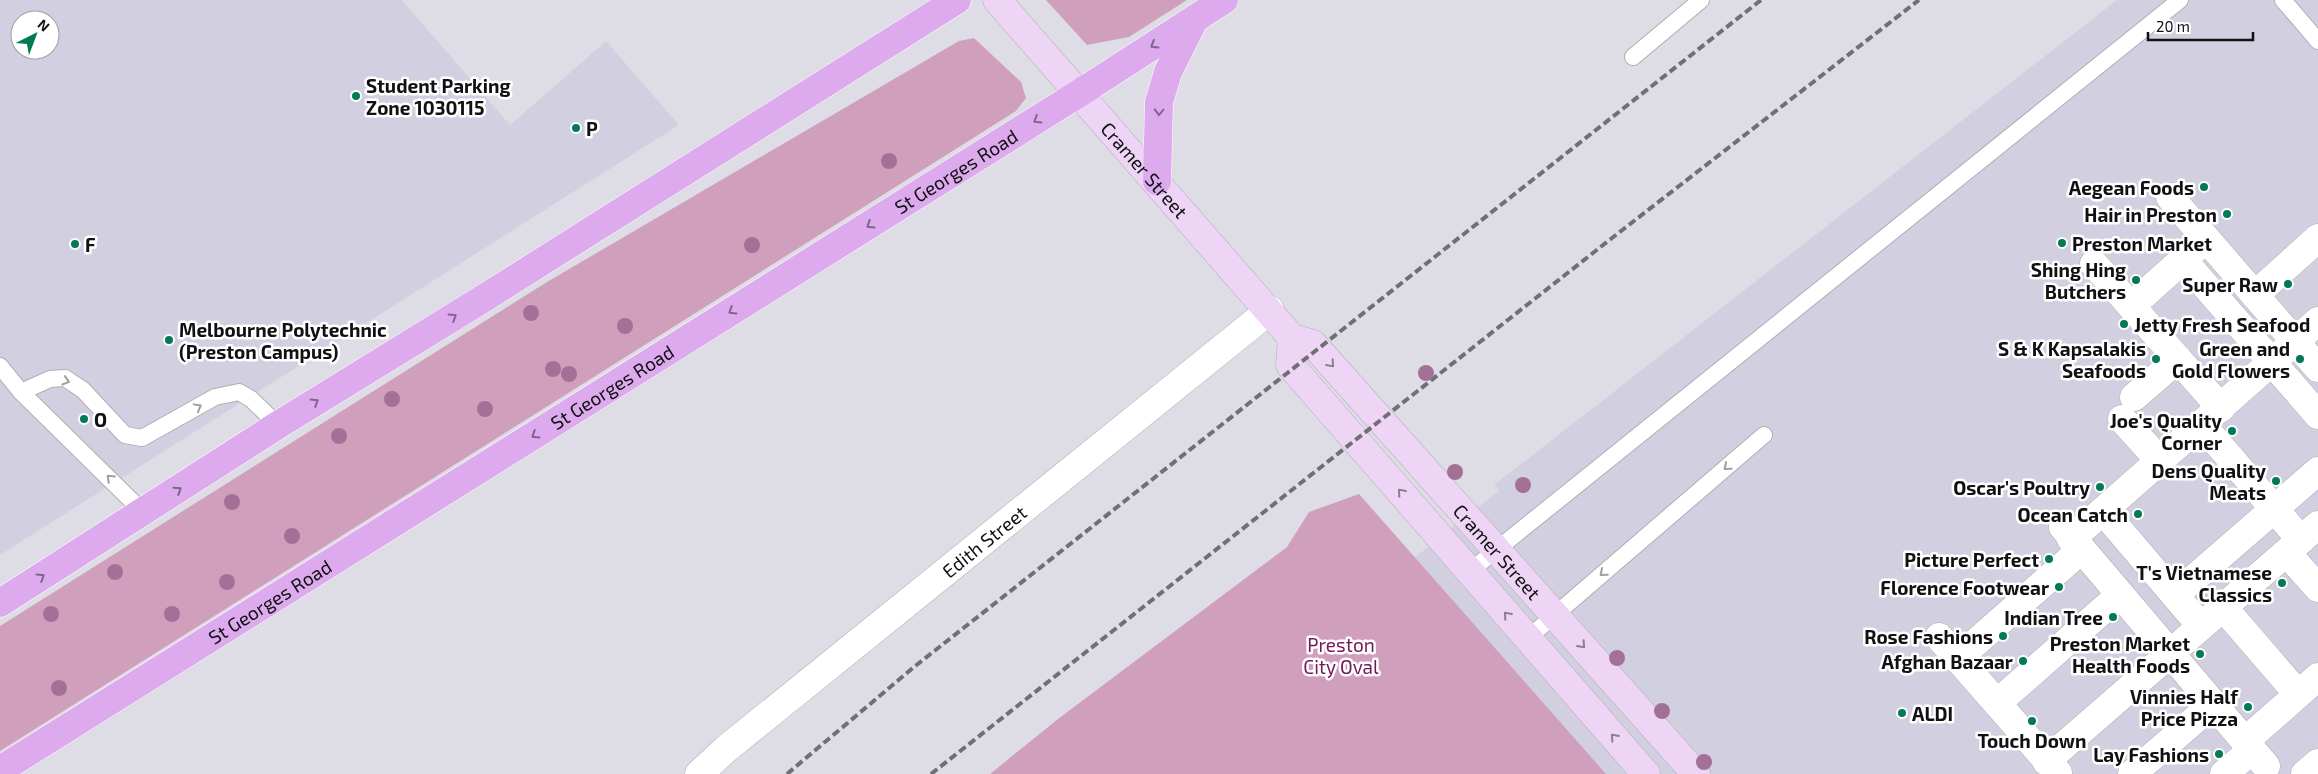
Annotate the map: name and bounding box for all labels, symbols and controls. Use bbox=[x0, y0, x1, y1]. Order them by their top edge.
north arrow bbox=[10, 10, 60, 60]
scale bar bbox=[2148, 10, 2253, 42]
text: N bbox=[35, 15, 53, 35]
text: 20 m bbox=[2156, 17, 2190, 35]
one-way arrow bbox=[1150, 39, 1159, 48]
place label: Student Parking Zone 1030115 bbox=[366, 74, 510, 119]
marker: Student Parking Zone 1030115 bbox=[350, 90, 362, 102]
one-way arrow bbox=[1154, 109, 1164, 117]
one-way arrow bbox=[1033, 113, 1042, 123]
place label: P bbox=[586, 117, 598, 140]
street label: Cramer Street bbox=[1097, 117, 1193, 222]
marker: P bbox=[570, 122, 582, 134]
street label: St Georges Road bbox=[890, 124, 1021, 218]
place label: Aegean Foods bbox=[2069, 176, 2194, 199]
marker: Aegean Foods bbox=[2198, 181, 2210, 193]
place label: Hair in Preston bbox=[2084, 203, 2217, 226]
marker: Hair in Preston bbox=[2221, 208, 2233, 220]
one-way arrow bbox=[866, 218, 875, 228]
place label: Preston Market bbox=[2072, 232, 2212, 255]
place label: F bbox=[85, 233, 96, 256]
marker: Preston Market bbox=[2056, 237, 2068, 249]
marker: F bbox=[69, 238, 81, 250]
place label: Shing Hing Butchers bbox=[2031, 258, 2126, 303]
place label: Super Raw bbox=[2182, 273, 2278, 296]
marker: Shing Hing Butchers bbox=[2130, 274, 2142, 286]
marker: Super Raw bbox=[2282, 278, 2294, 290]
one-way arrow bbox=[728, 305, 738, 314]
place label: Jetty Fresh Seafood bbox=[2134, 313, 2310, 337]
one-way arrow bbox=[448, 314, 457, 323]
place label: Melbourne Polytechnic (Preston Campus) bbox=[179, 318, 387, 363]
marker: Jetty Fresh Seafood bbox=[2118, 318, 2130, 330]
marker: Melbourne Polytechnic (Preston Campus) bbox=[163, 334, 175, 346]
place label: S & K Kapsalakis Seafoods bbox=[1998, 337, 2146, 382]
place label: Green and Gold Flowers bbox=[2172, 337, 2290, 382]
street label: St Georges Road bbox=[546, 339, 677, 434]
marker: S & K Kapsalakis Seafoods bbox=[2150, 353, 2162, 365]
marker: Green and Gold Flowers bbox=[2294, 353, 2306, 365]
one-way arrow bbox=[1325, 359, 1334, 368]
one-way arrow bbox=[62, 375, 70, 386]
one-way arrow bbox=[309, 399, 318, 408]
one-way arrow bbox=[193, 403, 202, 413]
place label: O bbox=[94, 408, 107, 431]
place label: Joe's Quality Corner bbox=[2110, 409, 2222, 454]
marker: O bbox=[78, 413, 90, 425]
marker: Joe's Quality Corner bbox=[2226, 425, 2238, 437]
one-way arrow bbox=[531, 428, 540, 438]
place label: Dens Quality Meats bbox=[2152, 459, 2266, 504]
one-way arrow bbox=[1723, 461, 1732, 470]
one-way arrow bbox=[107, 474, 116, 483]
marker: Dens Quality Meats bbox=[2270, 475, 2282, 487]
place label: Oscar's Poultry bbox=[1953, 476, 2090, 500]
marker: Oscar's Poultry bbox=[2094, 481, 2106, 493]
one-way arrow bbox=[173, 487, 182, 496]
one-way arrow bbox=[1398, 488, 1407, 497]
street label: Cramer Street bbox=[1449, 499, 1546, 604]
street label: Edith Street bbox=[937, 500, 1031, 582]
place label: Ocean Catch bbox=[2017, 503, 2128, 526]
marker: Ocean Catch bbox=[2132, 508, 2144, 520]
place label: Picture Perfect bbox=[1904, 548, 2039, 571]
marker: Picture Perfect bbox=[2043, 553, 2055, 565]
street label: St Georges Road bbox=[204, 554, 335, 648]
place label: T's Vietnamese Classics bbox=[2136, 561, 2272, 606]
one-way arrow bbox=[1600, 567, 1609, 576]
one-way arrow bbox=[36, 574, 45, 584]
place label: Florence Footwear bbox=[1880, 576, 2049, 599]
marker: T's Vietnamese Classics bbox=[2276, 577, 2288, 589]
marker: Florence Footwear bbox=[2053, 581, 2065, 593]
place label: Indian Tree bbox=[2004, 606, 2103, 629]
one-way arrow bbox=[1504, 611, 1513, 620]
marker: Indian Tree bbox=[2107, 611, 2119, 623]
place label: Rose Fashions bbox=[1864, 625, 1993, 648]
marker: Rose Fashions bbox=[1997, 630, 2009, 642]
place label: Preston Market Health Foods bbox=[2050, 632, 2190, 677]
park label: Preston City Oval bbox=[1303, 633, 1379, 678]
one-way arrow bbox=[1576, 639, 1584, 648]
marker: Preston Market Health Foods bbox=[2194, 648, 2206, 660]
place label: Afghan Bazaar bbox=[1882, 650, 2013, 673]
marker: Afghan Bazaar bbox=[2017, 655, 2029, 667]
place label: Vinnies Half Price Pizza bbox=[2130, 685, 2239, 730]
marker: Vinnies Half Price Pizza bbox=[2242, 701, 2254, 713]
place label: ALDI bbox=[1912, 702, 1953, 725]
marker: ALDI bbox=[1896, 707, 1908, 719]
marker: Touch Down bbox=[2026, 715, 2038, 727]
place label: Touch Down bbox=[1978, 729, 2086, 752]
one-way arrow bbox=[1611, 734, 1620, 743]
place label: Lay Fashions bbox=[2093, 743, 2209, 767]
marker: Lay Fashions bbox=[2213, 748, 2225, 760]

